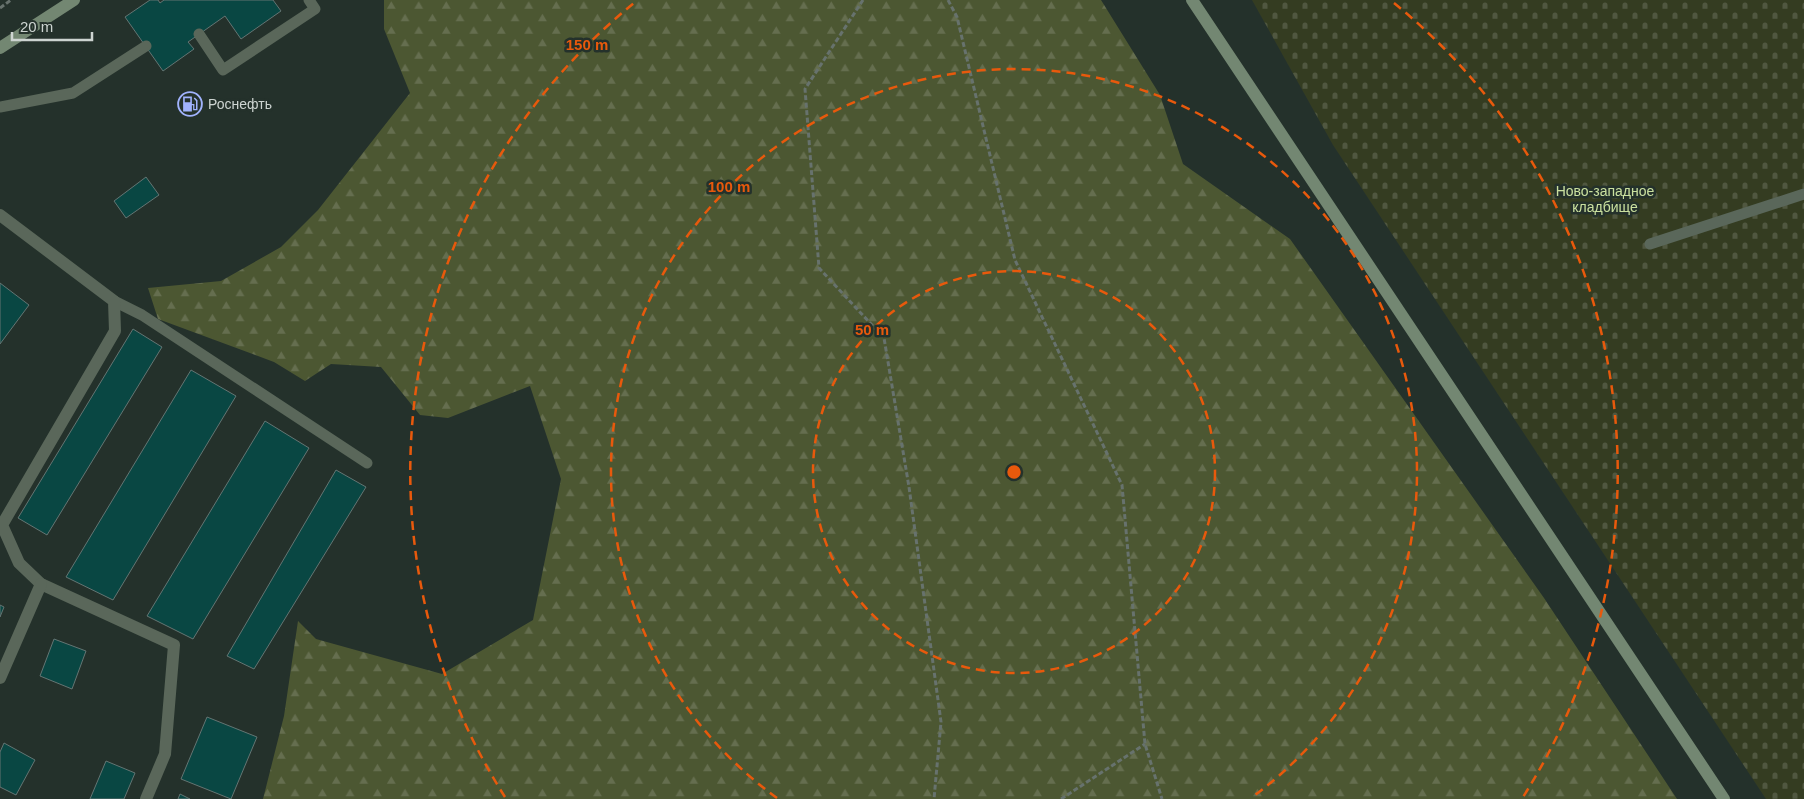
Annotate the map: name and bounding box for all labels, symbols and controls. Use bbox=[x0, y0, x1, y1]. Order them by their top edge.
scale bar bbox=[12, 10, 92, 42]
text: 20 m bbox=[20, 18, 53, 35]
text: 150 m bbox=[566, 36, 608, 53]
fuel station icon: Роснефть bbox=[177, 91, 203, 117]
place label: Роснефть bbox=[208, 96, 272, 112]
text: 100 m bbox=[708, 178, 750, 195]
park label: Ново-западное кладбище bbox=[1556, 183, 1655, 215]
text: 50 m bbox=[855, 321, 889, 338]
centre of rings bbox=[1005, 463, 1023, 481]

